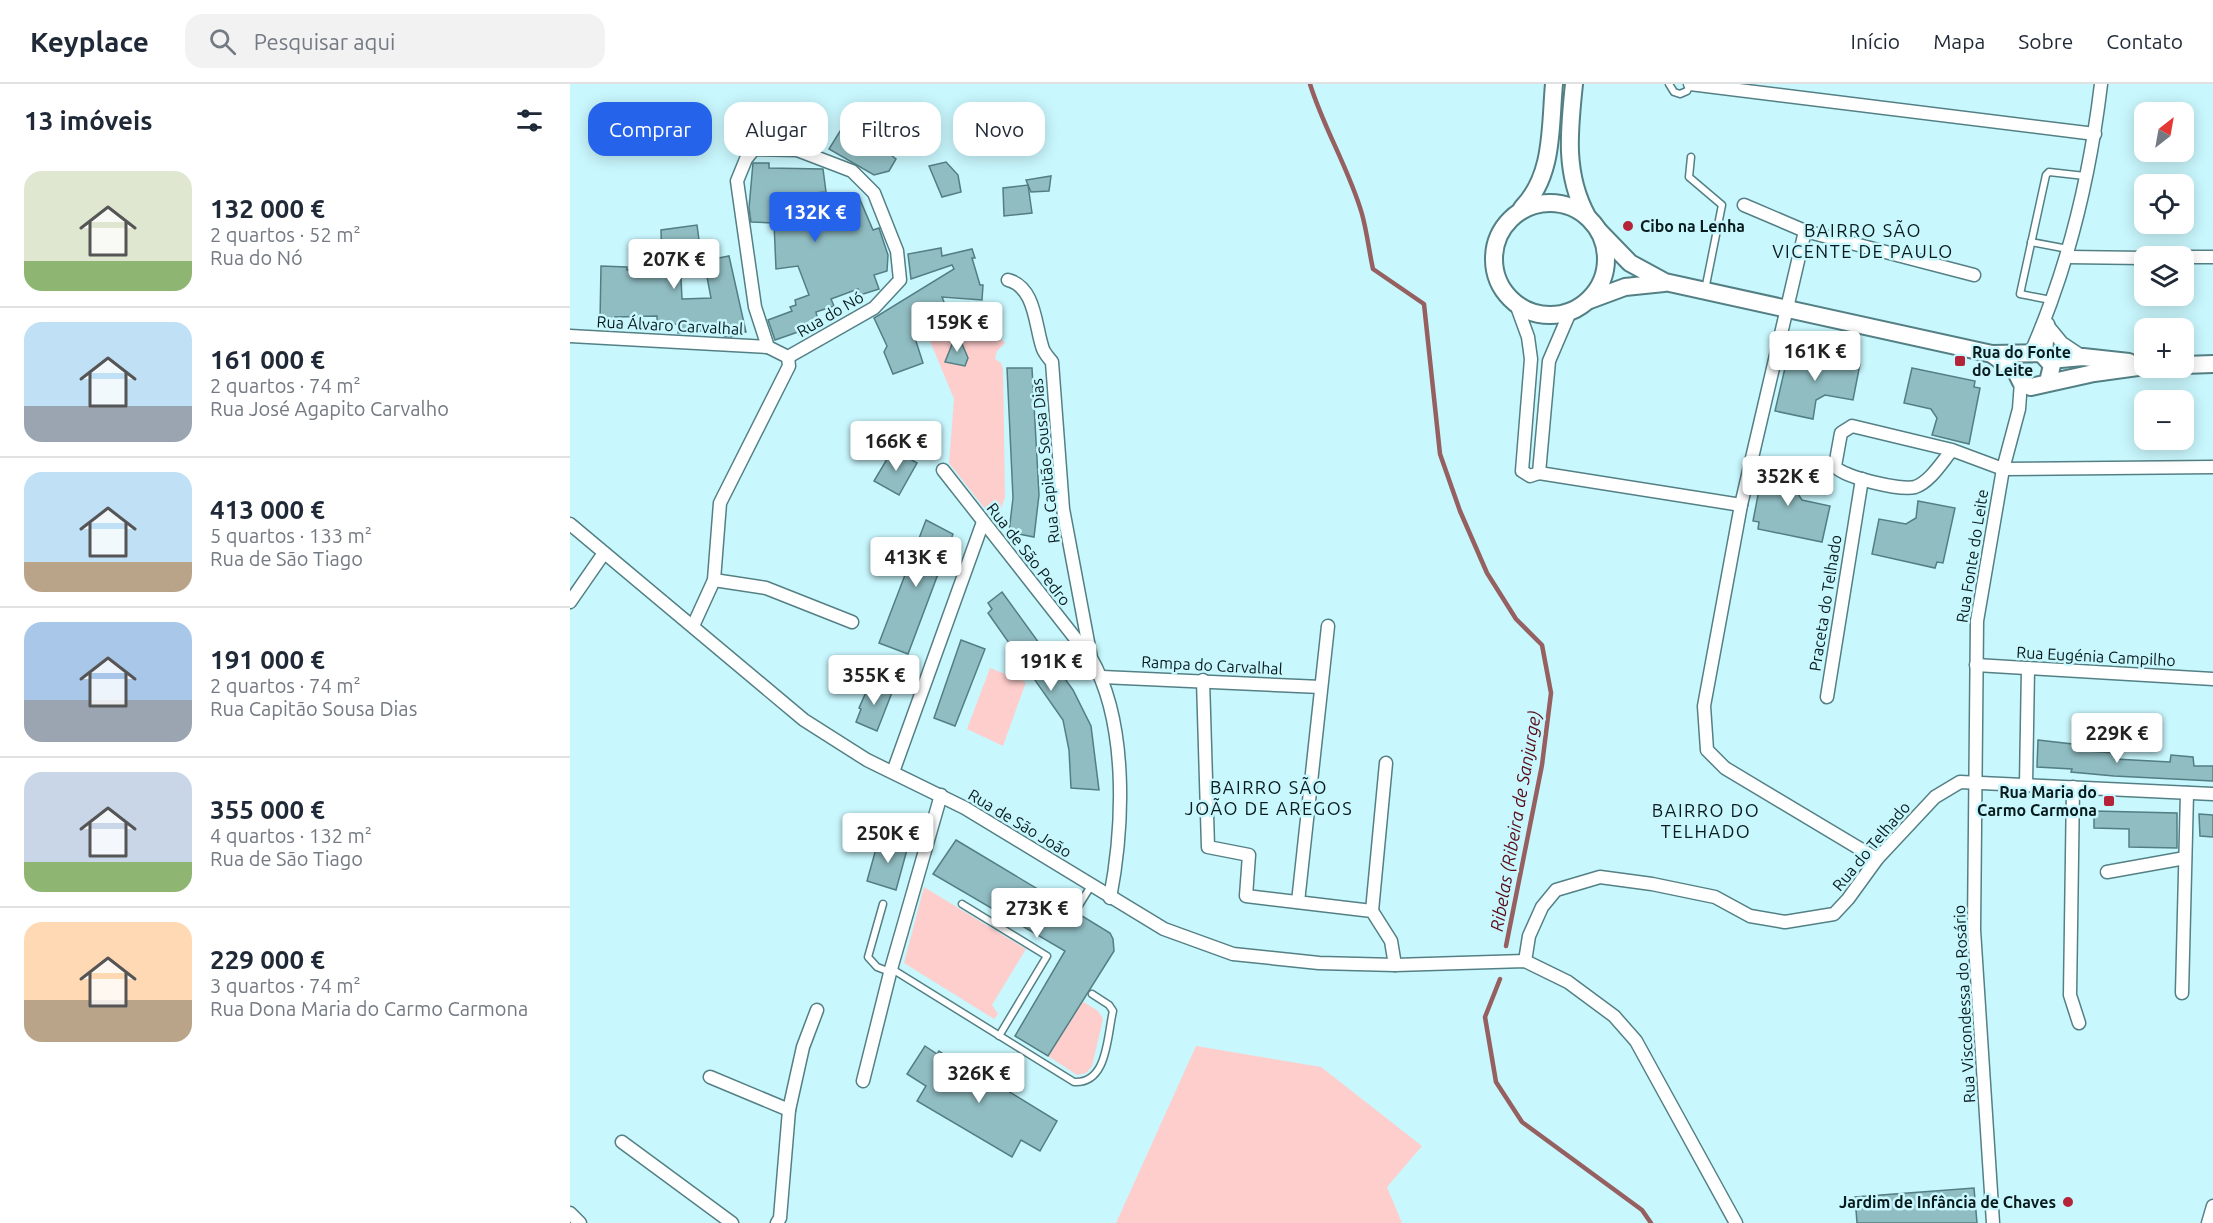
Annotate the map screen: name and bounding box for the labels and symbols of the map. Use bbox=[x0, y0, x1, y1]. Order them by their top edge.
north arrow bbox=[2134, 102, 2194, 162]
pin: 132K € bbox=[766, 192, 864, 243]
place label: Cibo na Lenha bbox=[1640, 217, 1745, 235]
marker: Cibo na Lenha bbox=[1621, 219, 1635, 233]
district label: BAIRRO SÃO VICENTE DE PAULO bbox=[1772, 219, 1954, 261]
pin: 207K € bbox=[625, 239, 723, 290]
street label: Rua do Nó bbox=[793, 288, 867, 340]
pin: 159K € bbox=[908, 302, 1006, 353]
street label: Rua Álvaro Carvalhal bbox=[596, 310, 744, 338]
pin: 161K € bbox=[1766, 331, 1864, 382]
place label: Rua do Fonte do Leite bbox=[1972, 343, 2071, 379]
marker: Rua do Fonte do Leite bbox=[1953, 354, 1967, 368]
street label: Rua Capitão Sousa Dias bbox=[1027, 378, 1063, 544]
pin: 166K € bbox=[847, 421, 945, 472]
pin: 352K € bbox=[1739, 456, 1837, 507]
street label: Rua Fonte do Leite bbox=[1953, 488, 1991, 624]
street label: Rua de São Pedro bbox=[983, 499, 1075, 609]
street label: Praceta do Telhado bbox=[1805, 534, 1845, 672]
pin: 413K € bbox=[867, 537, 965, 588]
pin: 191K € bbox=[1002, 641, 1100, 692]
street label: Rua Eugénia Campilho bbox=[2016, 643, 2176, 669]
street label: Rampa do Carvalhal bbox=[1141, 652, 1283, 678]
pin: 355K € bbox=[825, 655, 923, 706]
water label: Ribelas (Ribeira de Sanjurge) bbox=[1486, 709, 1545, 933]
pin: 229K € bbox=[2068, 713, 2166, 764]
district label: BAIRRO SÃO JOÃO DE AREGOS bbox=[1185, 776, 1353, 818]
place label: Rua Maria do Carmo Carmona bbox=[1977, 783, 2097, 819]
street label: Rua de São João bbox=[965, 785, 1075, 861]
marker: Rua Maria do Carmo Carmona bbox=[2102, 794, 2116, 808]
street label: Rua do Telhado bbox=[1829, 798, 1913, 894]
district label: BAIRRO DO TELHADO bbox=[1652, 800, 1760, 841]
pin: 250K € bbox=[839, 813, 937, 864]
pin: 273K € bbox=[988, 888, 1086, 939]
street label: Rua Viscondessa do Rosário bbox=[1950, 904, 1978, 1104]
pin: 326K € bbox=[930, 1053, 1028, 1104]
place label: Jardim de Infância de Chaves bbox=[1839, 1193, 2056, 1211]
marker: Jardim de Infância de Chaves bbox=[2061, 1195, 2075, 1209]

